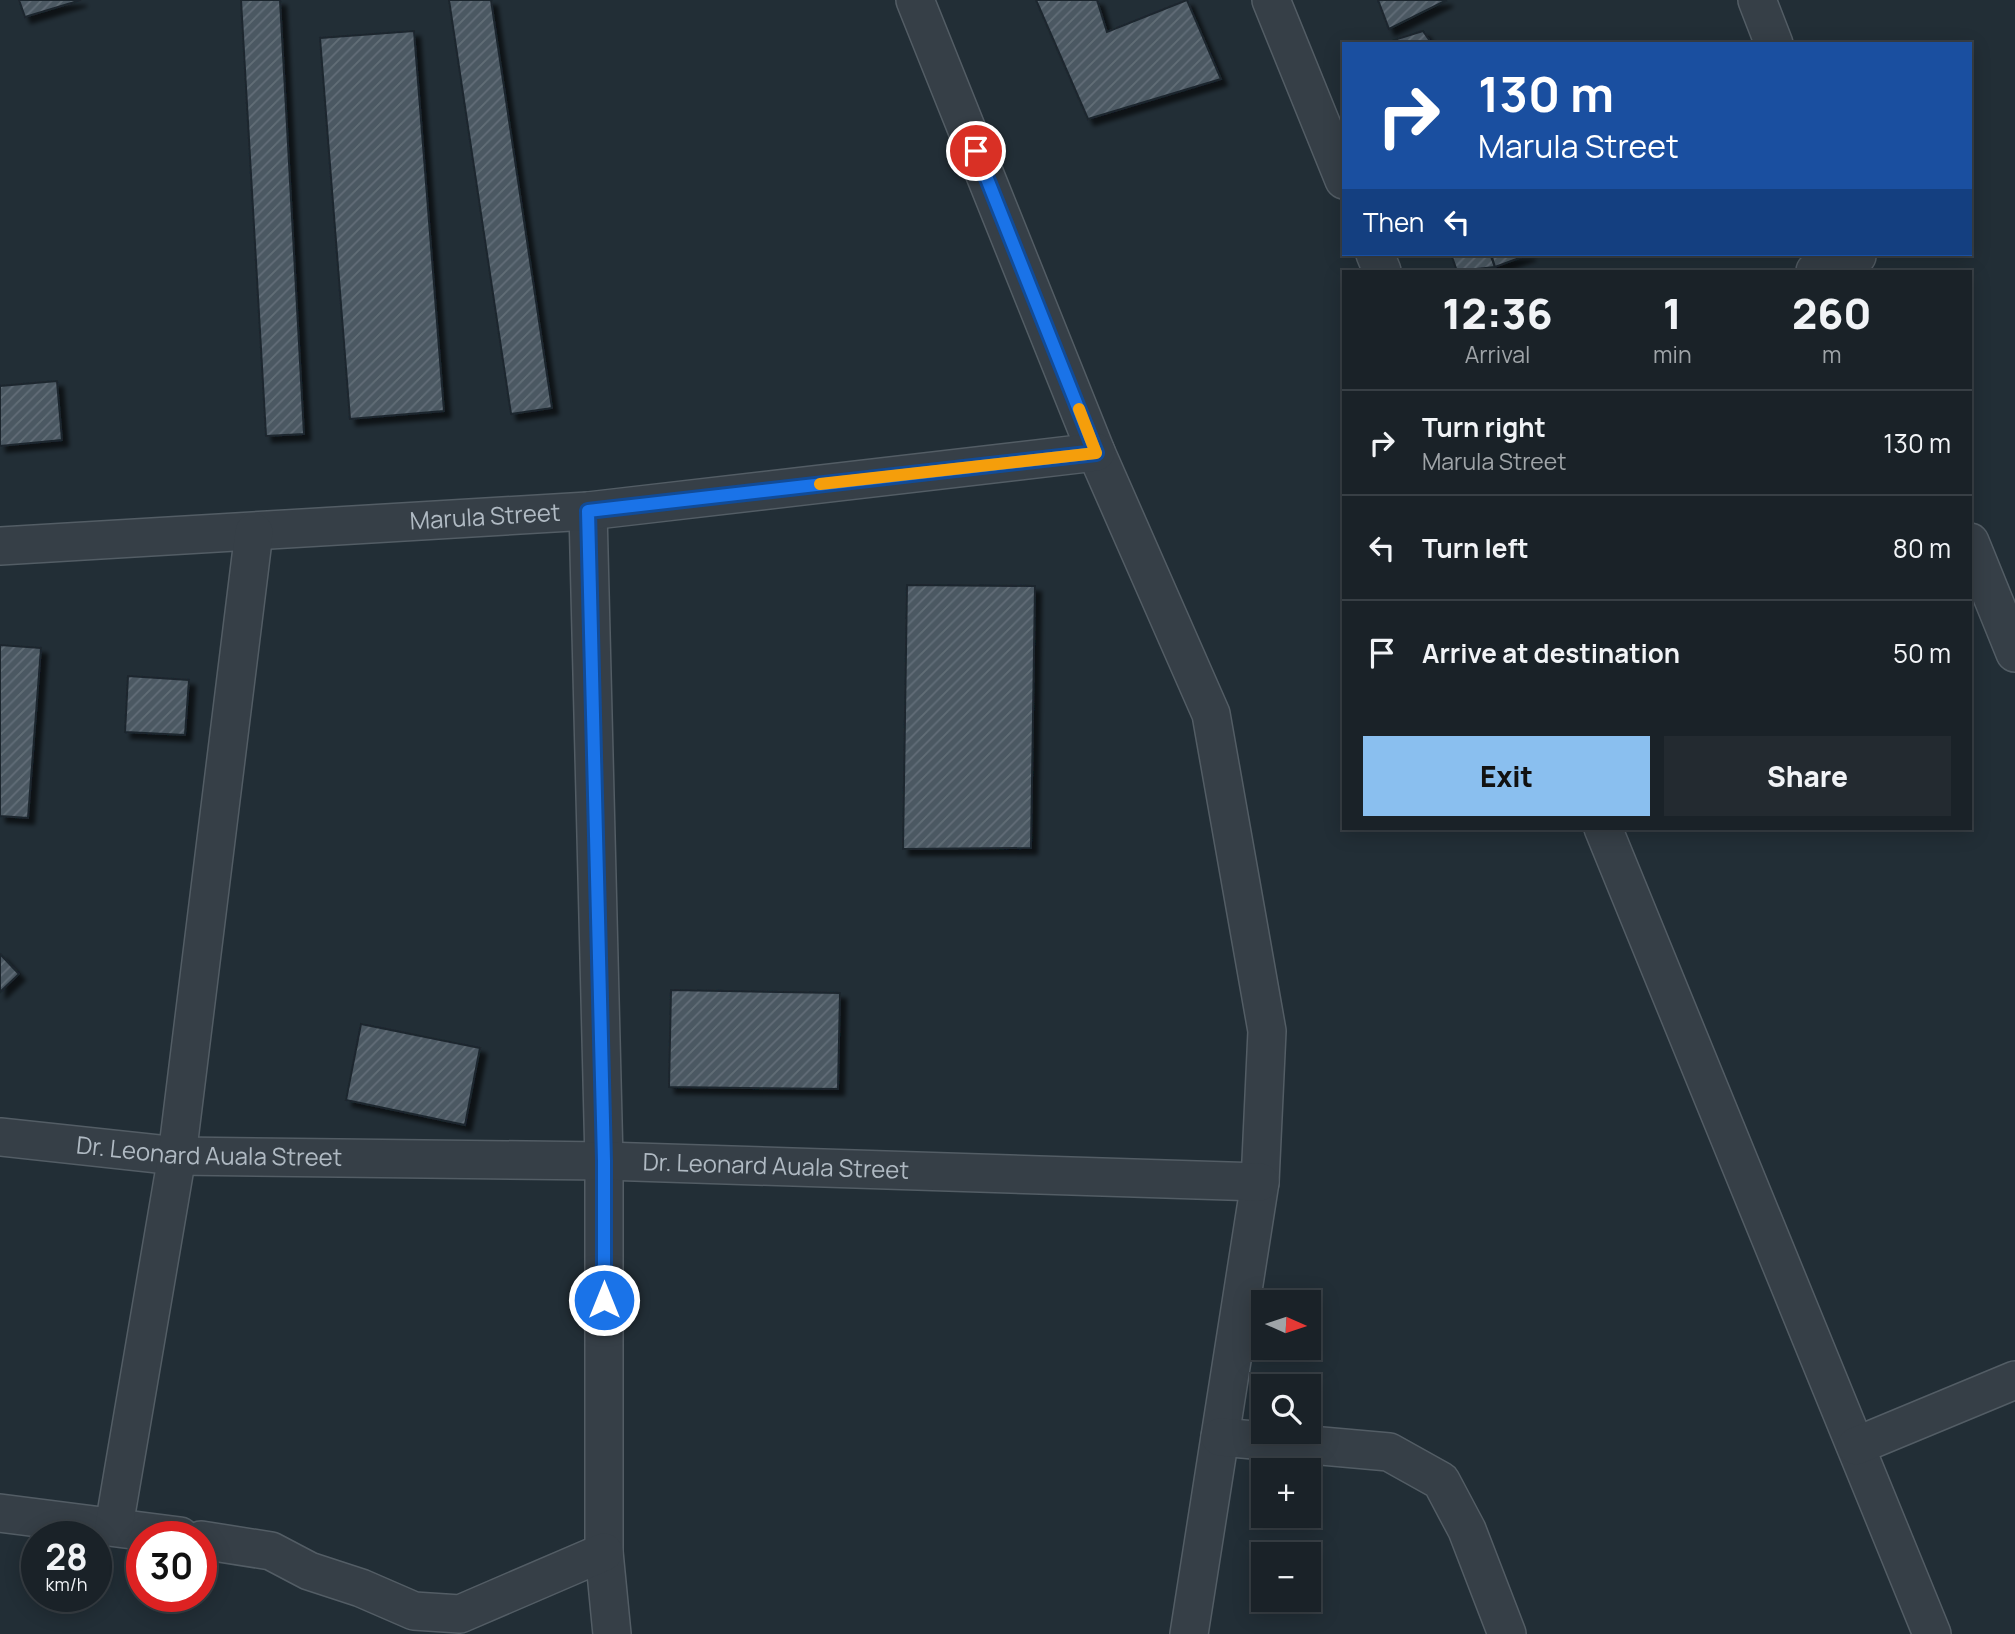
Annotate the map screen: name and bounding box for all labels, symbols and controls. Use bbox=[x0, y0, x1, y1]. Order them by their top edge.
text: 130 m bbox=[1478, 60, 1614, 127]
icon: right bbox=[1363, 70, 1454, 161]
pin bbox=[946, 121, 1006, 181]
text: Marula Street bbox=[1478, 124, 1679, 168]
icon: arrive bbox=[957, 132, 995, 170]
icon: left bbox=[1438, 203, 1476, 241]
text: Then bbox=[1363, 204, 1424, 240]
text: 12:36 bbox=[1442, 284, 1553, 342]
text: 1 bbox=[1663, 284, 1682, 342]
text: 260 bbox=[1792, 284, 1872, 342]
text: Arrival bbox=[1465, 338, 1530, 370]
text: min bbox=[1653, 338, 1692, 370]
text: m bbox=[1822, 338, 1842, 370]
text: Turn right bbox=[1422, 409, 1546, 445]
icon: right bbox=[1363, 424, 1401, 462]
text: 130 m bbox=[1883, 425, 1951, 461]
text: Marula Street bbox=[1422, 445, 1566, 477]
street label: Marula Street bbox=[409, 495, 561, 537]
icon: left bbox=[1363, 529, 1401, 567]
text: Turn left bbox=[1422, 530, 1529, 566]
text: 80 m bbox=[1893, 530, 1951, 566]
icon: arrive bbox=[1363, 634, 1401, 672]
text: Arrive at destination bbox=[1422, 635, 1680, 671]
text: 50 m bbox=[1893, 635, 1951, 671]
button: Exit bbox=[1363, 736, 1650, 816]
button: Share bbox=[1664, 736, 1951, 816]
street label: Dr. Leonard Auala Street bbox=[75, 1127, 342, 1173]
street label: Dr. Leonard Auala Street bbox=[642, 1144, 910, 1186]
position arrow bbox=[567, 1263, 641, 1337]
north arrow bbox=[1251, 1290, 1321, 1360]
map controls bbox=[1251, 1290, 1321, 1612]
button: search bbox=[1251, 1374, 1321, 1444]
button: + bbox=[1251, 1458, 1321, 1528]
speed limit sign: 30 bbox=[126, 1521, 217, 1612]
text: 28 bbox=[45, 1533, 88, 1581]
button: − bbox=[1251, 1542, 1321, 1612]
text: km/h bbox=[46, 1572, 87, 1596]

